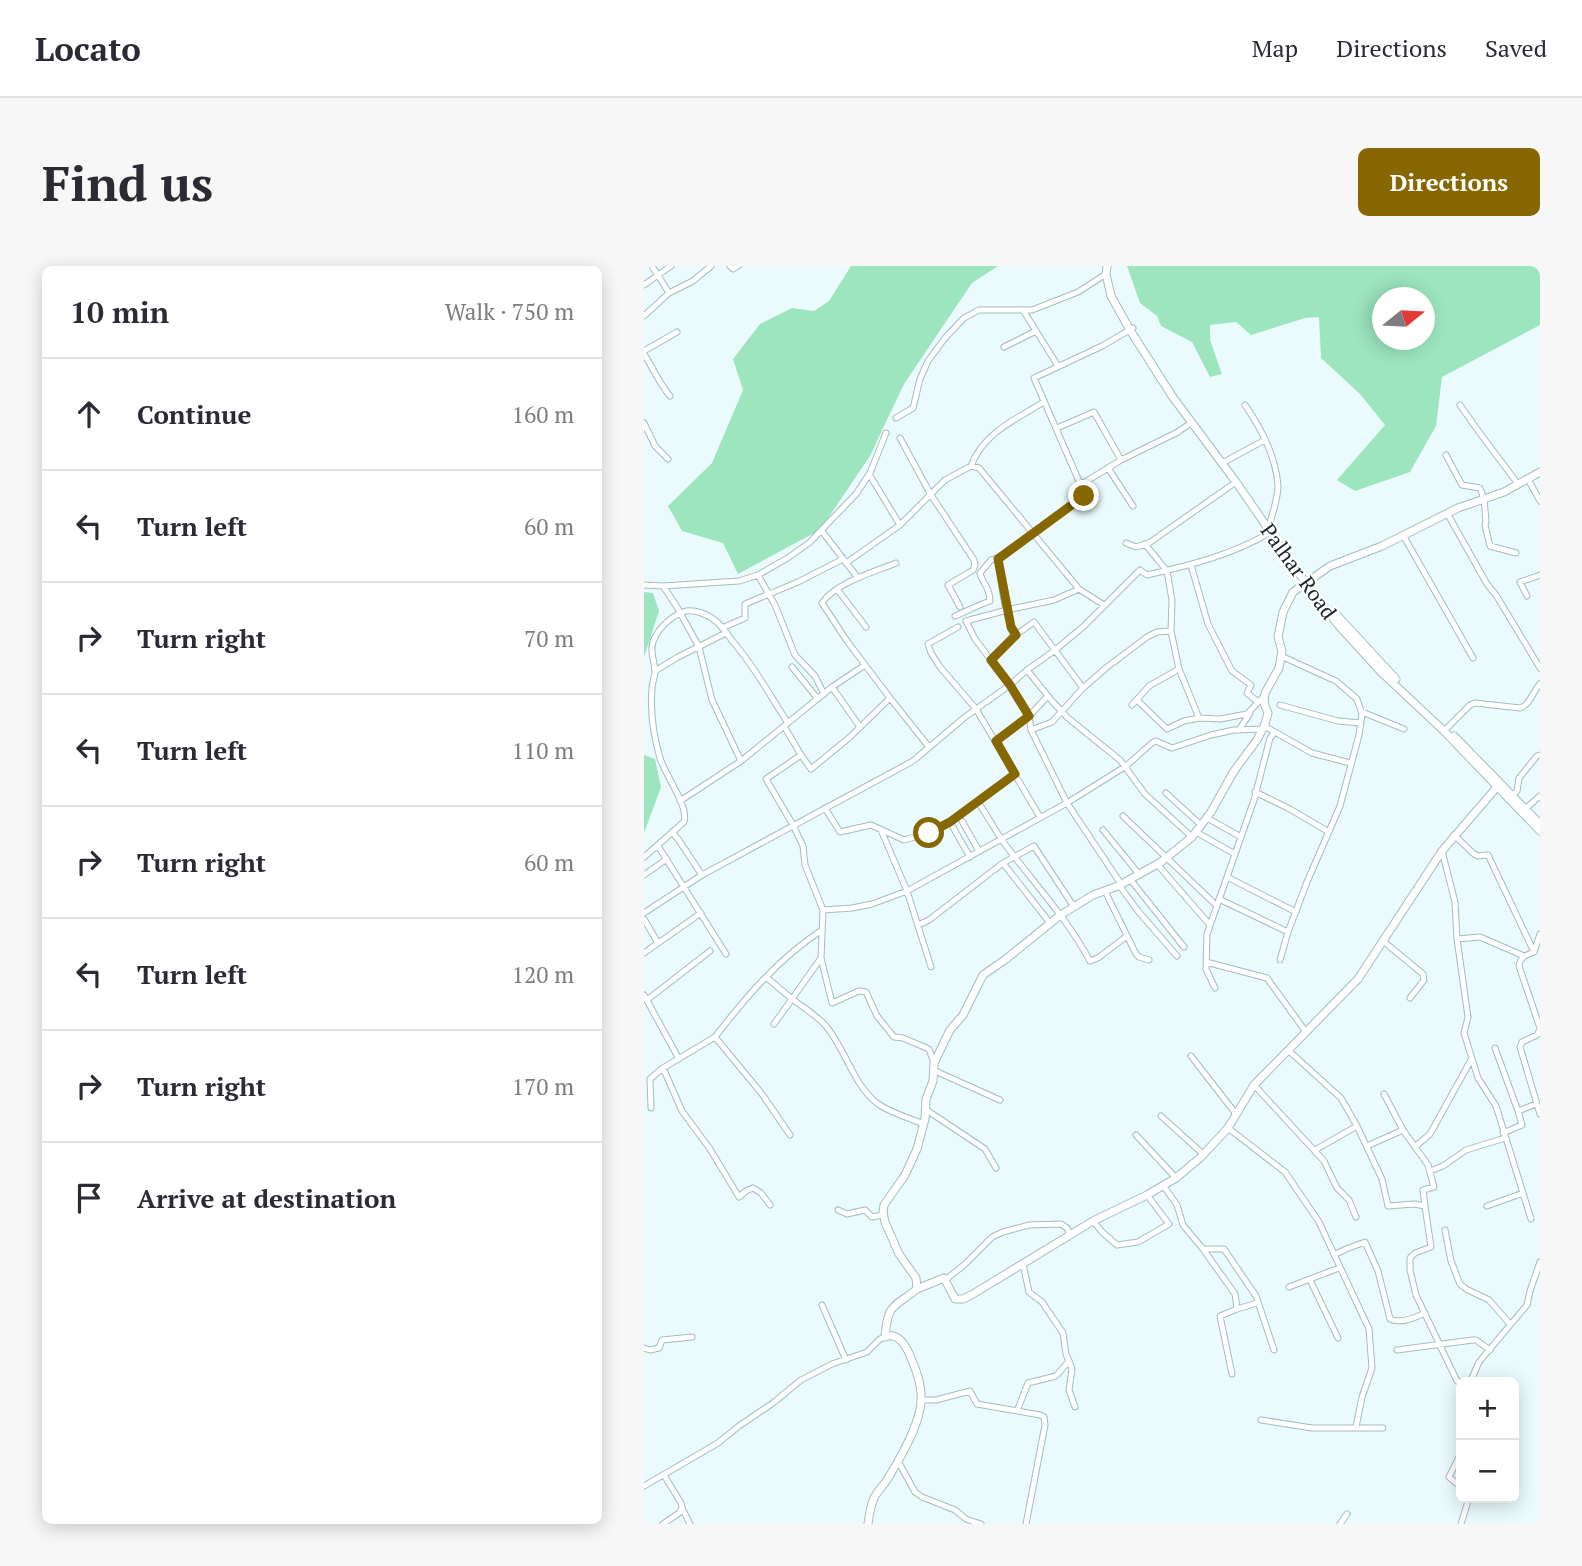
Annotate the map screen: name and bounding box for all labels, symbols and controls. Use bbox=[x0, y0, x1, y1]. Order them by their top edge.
text: Locato bbox=[35, 27, 141, 70]
text: Map bbox=[1252, 32, 1298, 64]
text: Directions bbox=[1336, 32, 1447, 64]
text: Saved bbox=[1485, 32, 1547, 64]
button: Directions bbox=[1358, 148, 1540, 216]
text: Find us bbox=[42, 150, 213, 215]
north arrow bbox=[1372, 287, 1435, 350]
text: 10 min bbox=[70, 292, 169, 332]
text: Walk · 750 m bbox=[445, 296, 574, 327]
icon: ahead bbox=[70, 395, 108, 433]
text: Continue bbox=[137, 397, 251, 431]
text: 160 m bbox=[512, 399, 574, 430]
route end bbox=[1068, 480, 1099, 511]
icon: left bbox=[70, 507, 108, 545]
text: Turn left bbox=[137, 509, 247, 543]
text: 60 m bbox=[524, 511, 574, 542]
street label: Palhar Road bbox=[1255, 517, 1344, 625]
icon: right bbox=[70, 619, 108, 657]
text: Turn right bbox=[137, 621, 266, 655]
text: 70 m bbox=[524, 623, 574, 654]
icon: left bbox=[70, 731, 108, 769]
text: Turn left bbox=[137, 733, 247, 767]
text: 110 m bbox=[512, 735, 574, 766]
route start bbox=[913, 817, 944, 848]
icon: right bbox=[70, 843, 108, 881]
text: Turn right bbox=[137, 845, 266, 879]
text: 60 m bbox=[524, 847, 574, 878]
icon: left bbox=[70, 955, 108, 993]
text: Turn left bbox=[137, 957, 247, 991]
text: 120 m bbox=[512, 959, 574, 990]
icon: right bbox=[70, 1067, 108, 1105]
text: Turn right bbox=[137, 1069, 266, 1103]
text: 170 m bbox=[512, 1071, 574, 1102]
icon: arrive bbox=[70, 1179, 108, 1217]
text: Arrive at destination bbox=[137, 1181, 396, 1215]
map controls bbox=[1456, 1377, 1519, 1503]
button: + bbox=[1456, 1377, 1519, 1440]
button: − bbox=[1456, 1440, 1519, 1503]

